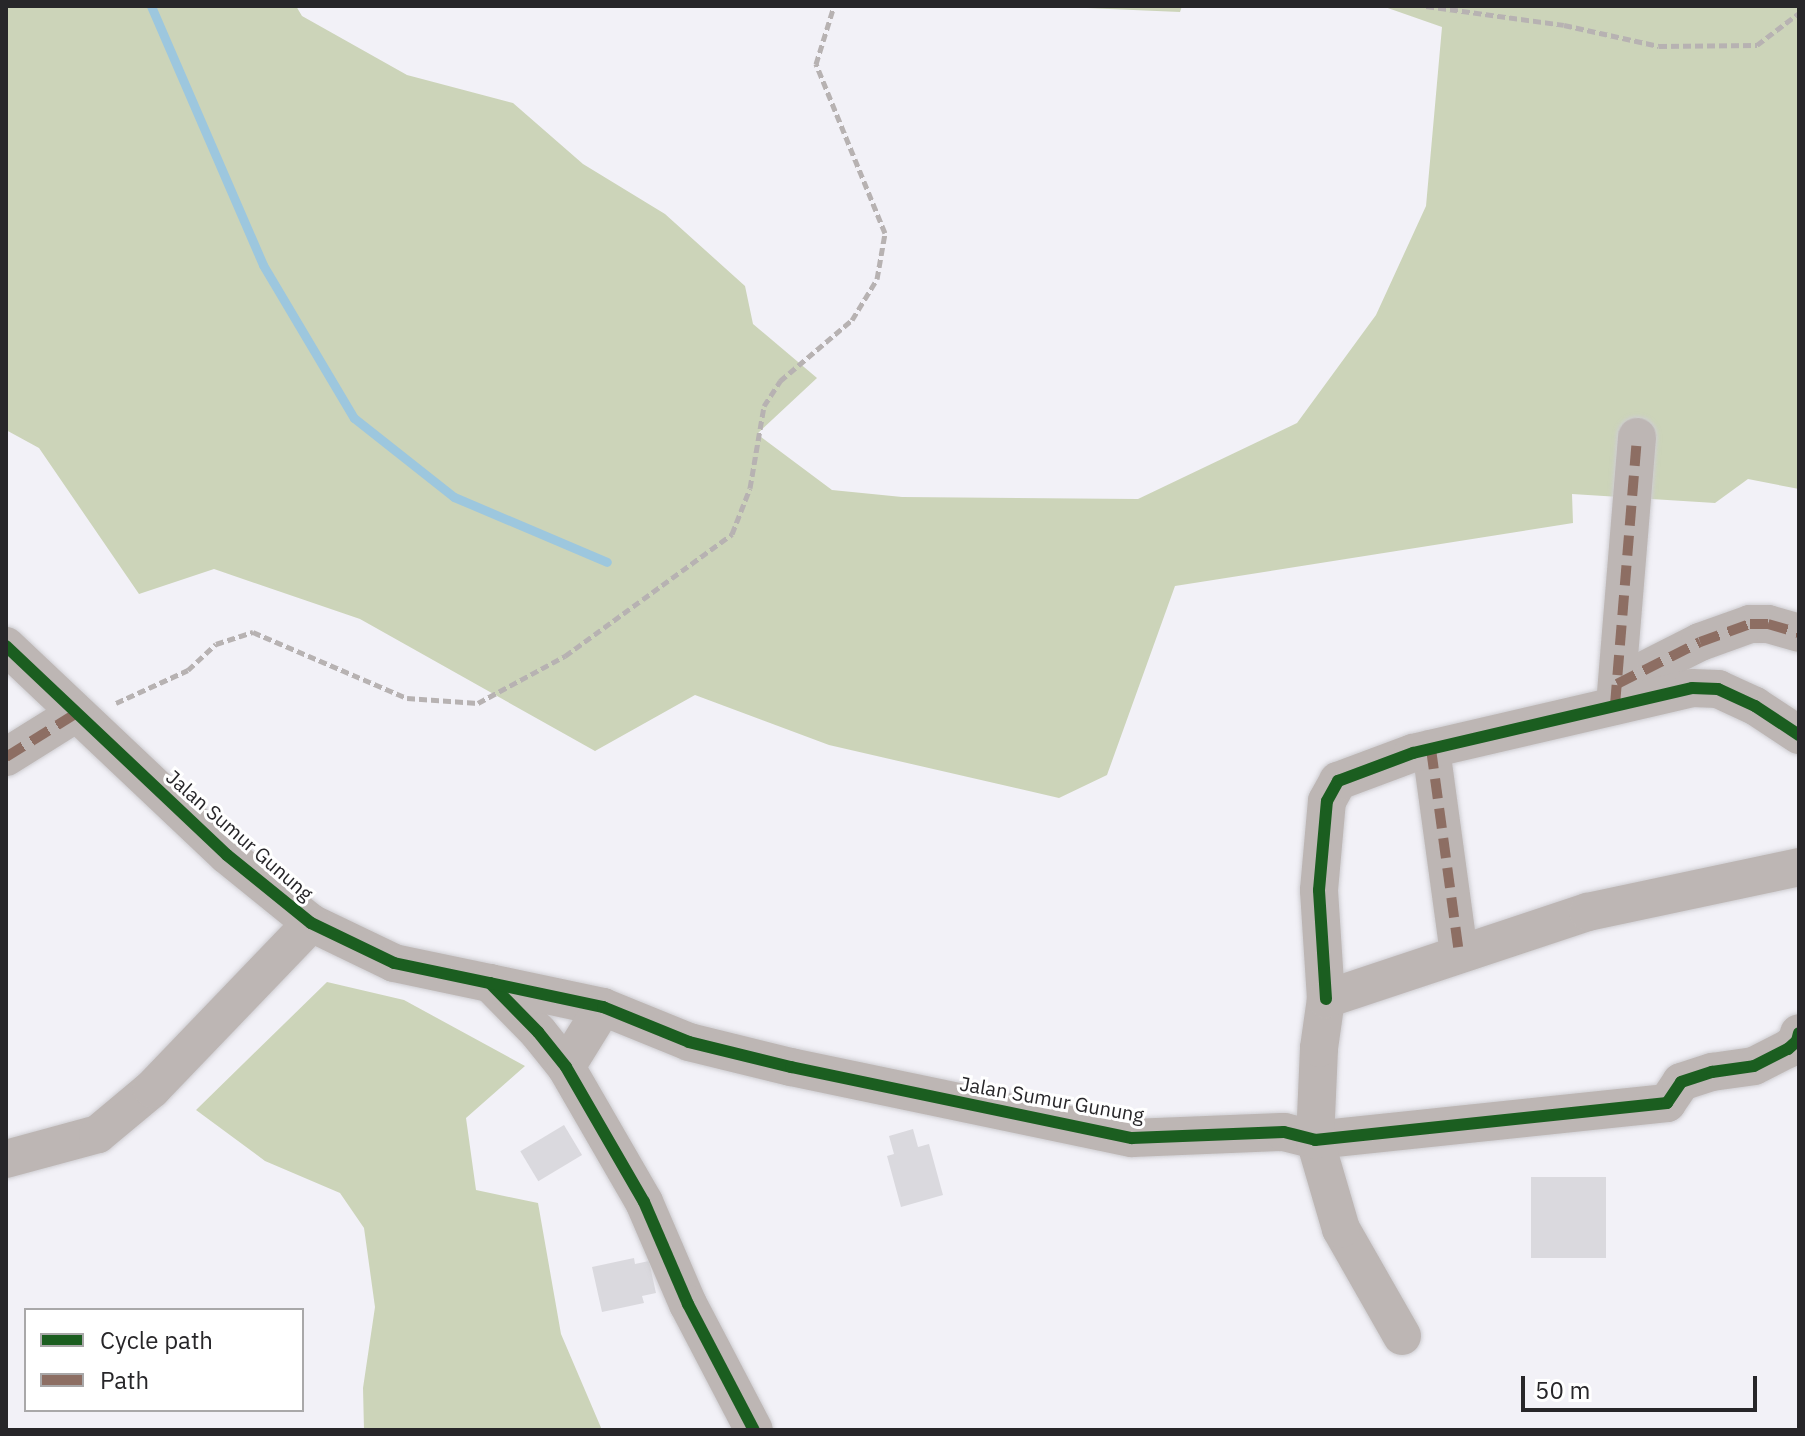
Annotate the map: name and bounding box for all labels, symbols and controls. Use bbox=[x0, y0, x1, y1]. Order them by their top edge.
street label: Jalan Sumur Gunung bbox=[162, 765, 318, 905]
street label: Jalan Sumur Gunung bbox=[958, 1071, 1146, 1127]
legend bbox=[24, 1308, 304, 1412]
text: Cycle path bbox=[100, 1324, 213, 1356]
scale bar bbox=[1525, 1360, 1761, 1410]
text: Path bbox=[100, 1364, 149, 1396]
text: 50 m bbox=[1535, 1374, 1590, 1406]

